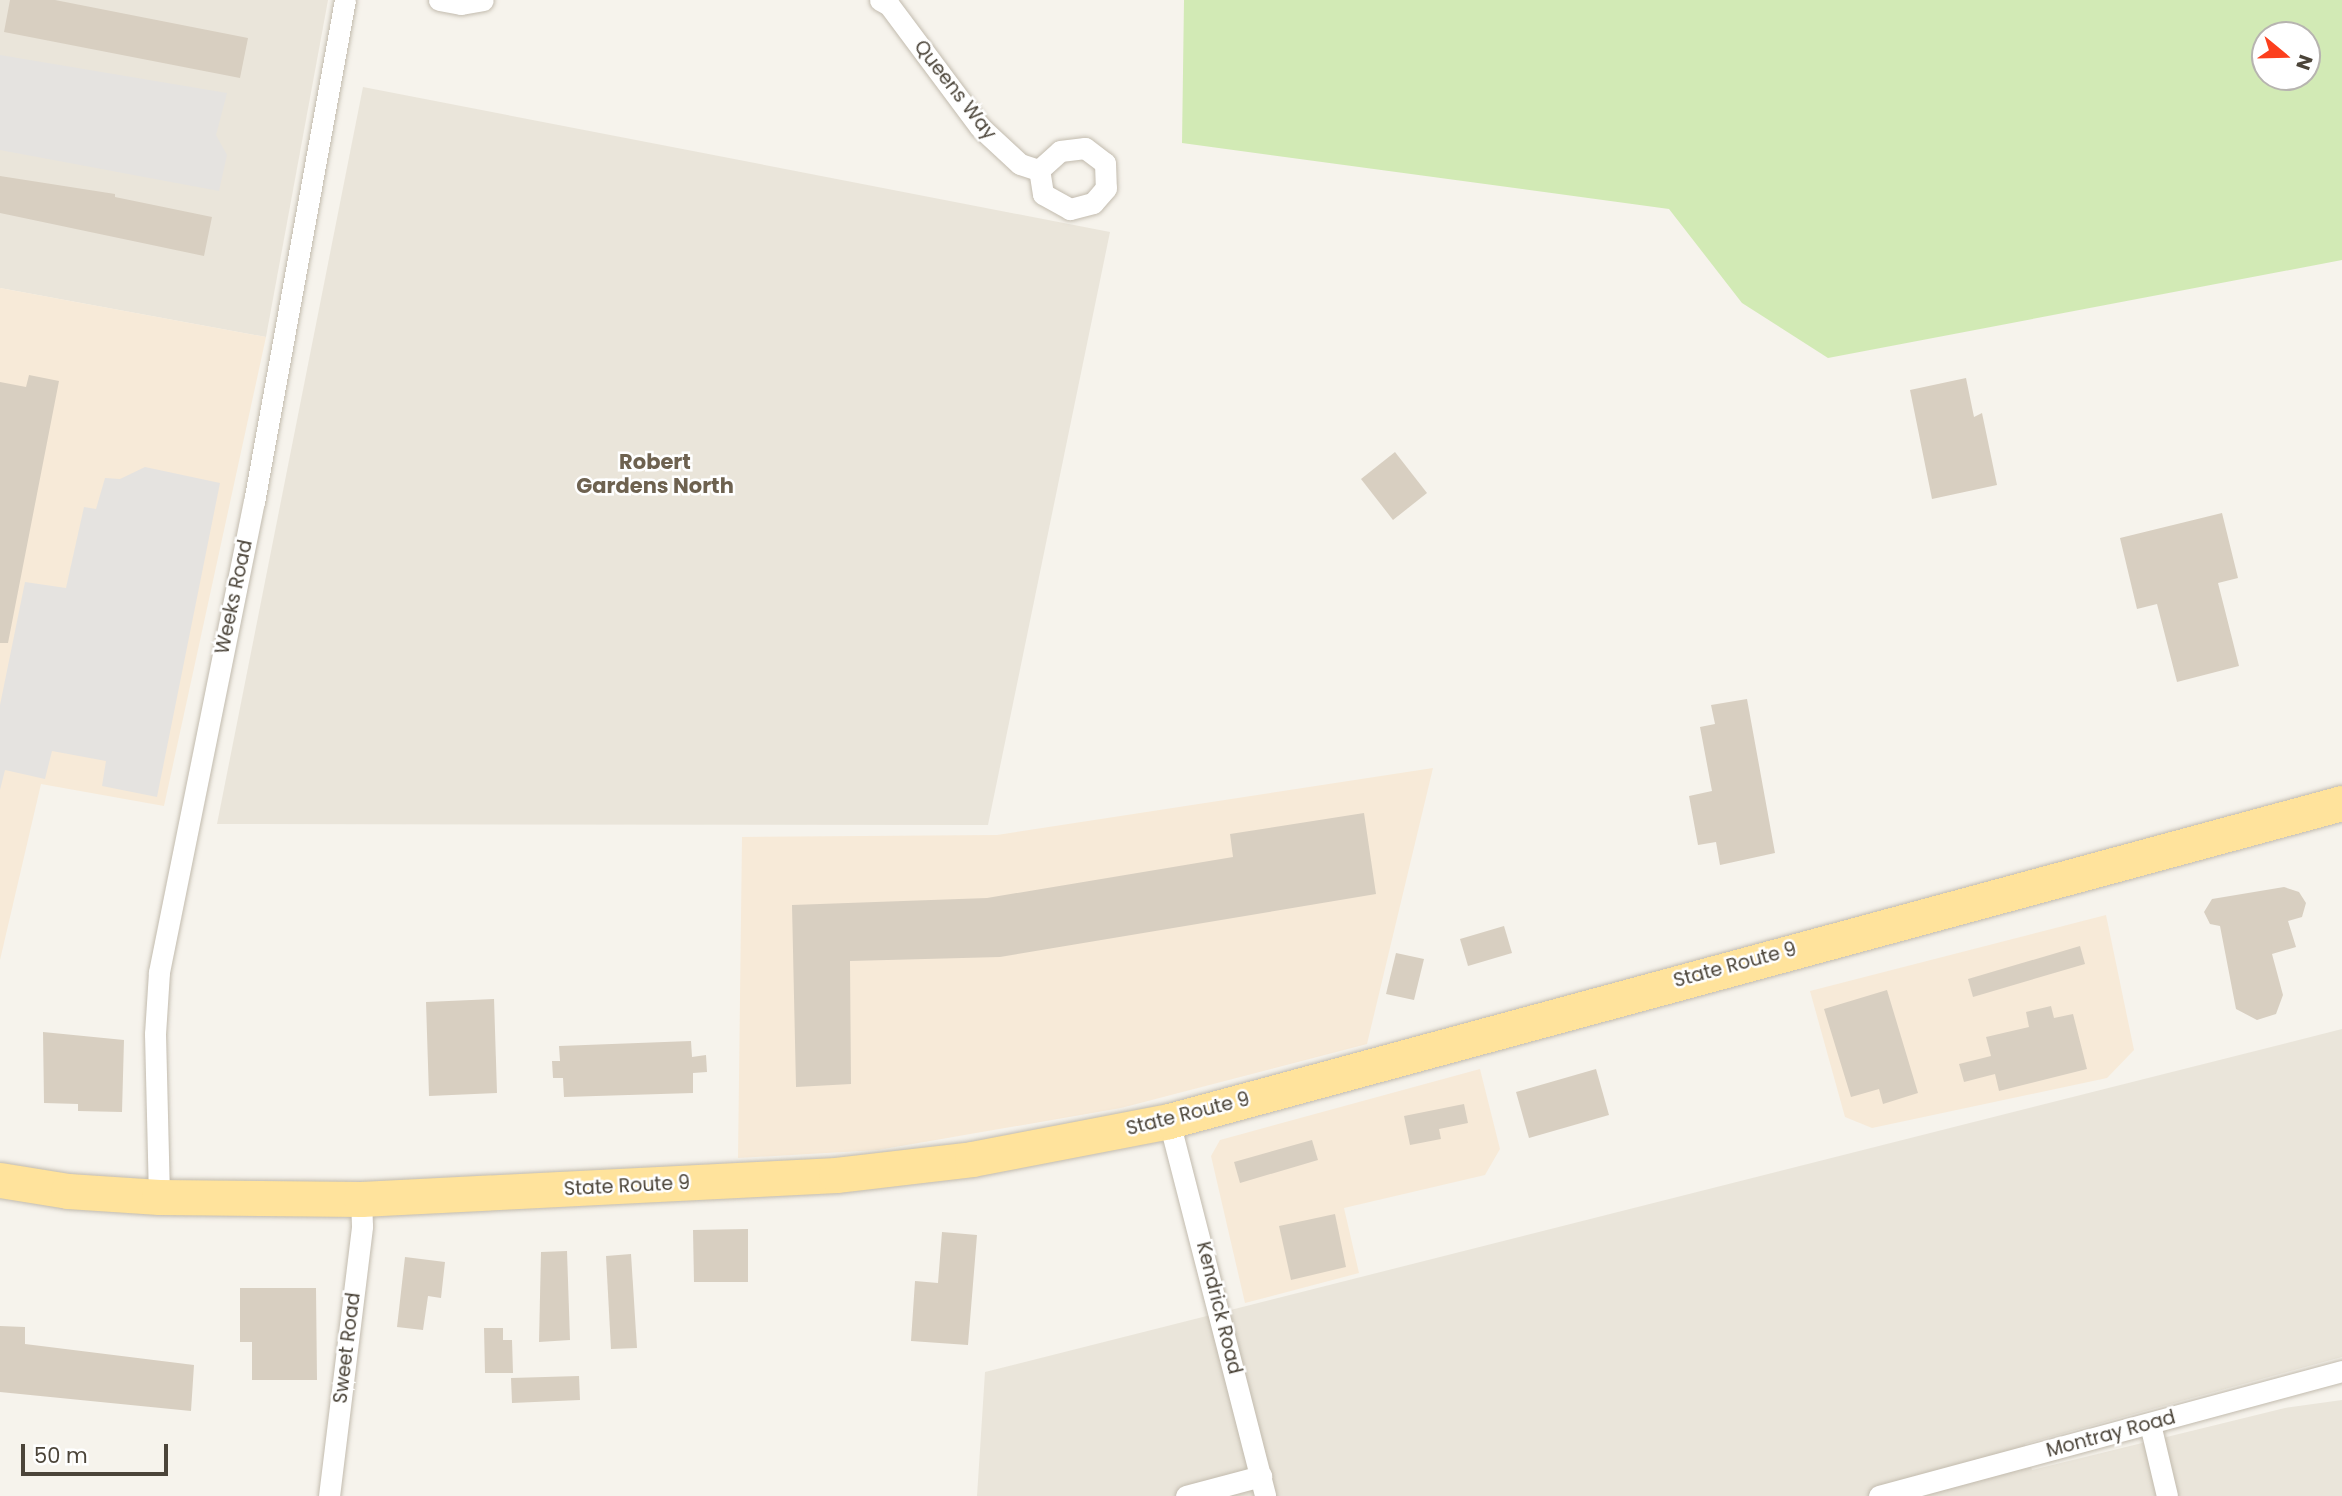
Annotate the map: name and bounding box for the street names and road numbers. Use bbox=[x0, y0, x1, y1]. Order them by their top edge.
street label: Queens Way bbox=[909, 36, 1001, 144]
street label: Weeks Road bbox=[211, 538, 257, 656]
street label: State Route 9 bbox=[1671, 938, 1799, 992]
street label: State Route 9 bbox=[1124, 1088, 1252, 1140]
street label: State Route 9 bbox=[563, 1171, 691, 1201]
street label: Kendrick Road bbox=[1192, 1239, 1246, 1377]
street label: Sweet Road bbox=[329, 1291, 365, 1405]
street label: Montray Road bbox=[2044, 1406, 2178, 1462]

